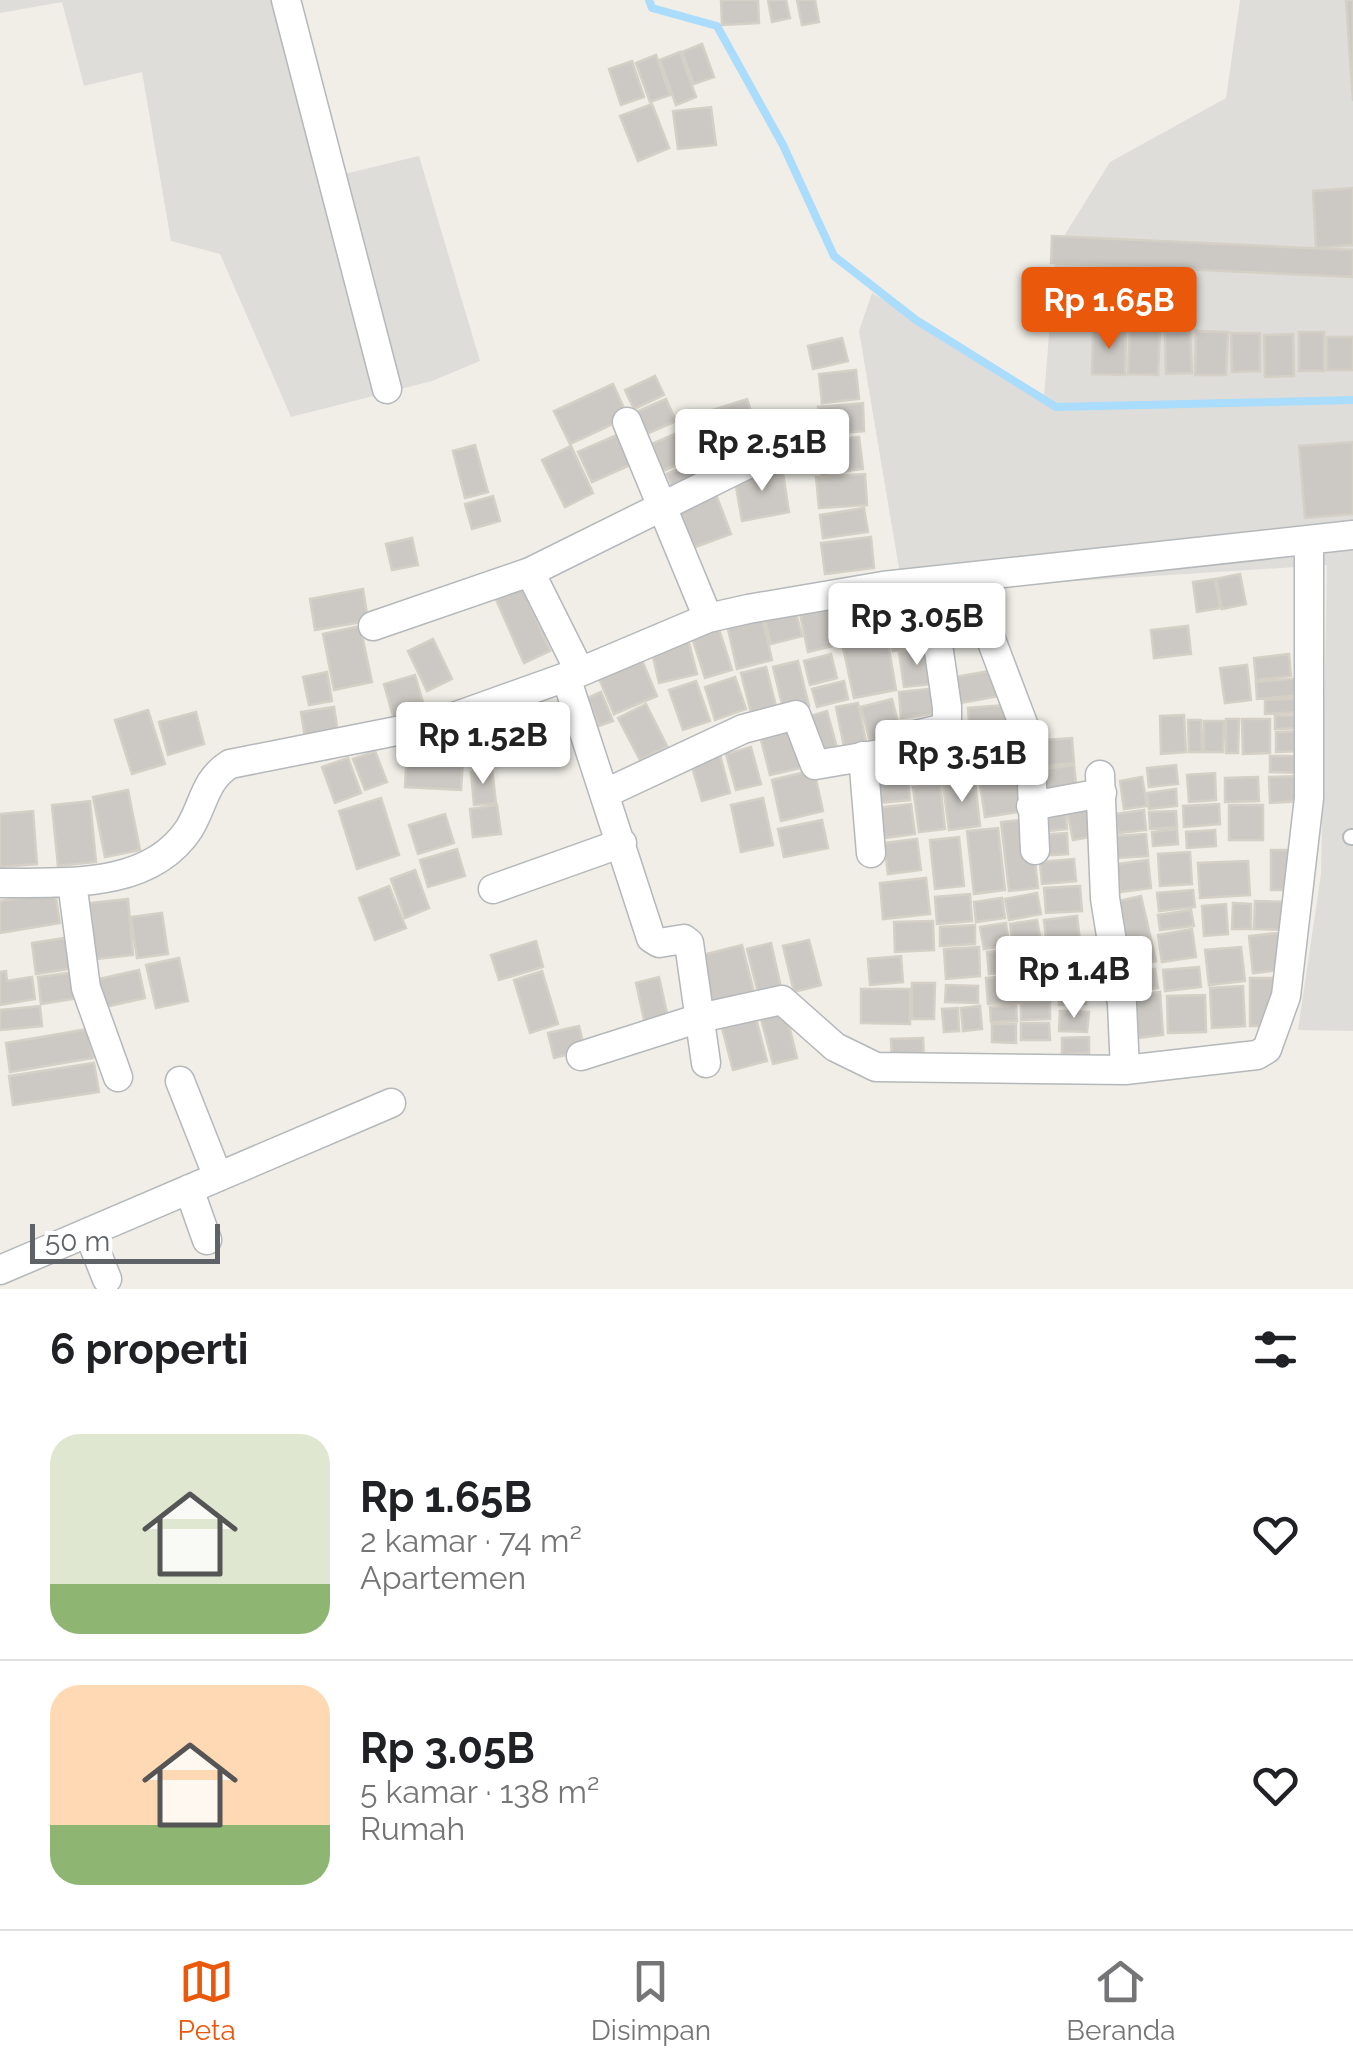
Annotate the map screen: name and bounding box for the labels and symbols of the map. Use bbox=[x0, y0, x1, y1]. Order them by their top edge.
pin: Rp 1.65B bbox=[1006, 267, 1212, 352]
pin: Rp 2.51B bbox=[659, 409, 865, 494]
pin: Rp 3.05B bbox=[814, 583, 1020, 668]
pin: Rp 1.52B bbox=[380, 702, 586, 787]
pin: Rp 3.51B bbox=[859, 720, 1065, 805]
pin: Rp 1.4B bbox=[982, 936, 1166, 1021]
scale bar bbox=[30, 1219, 220, 1264]

